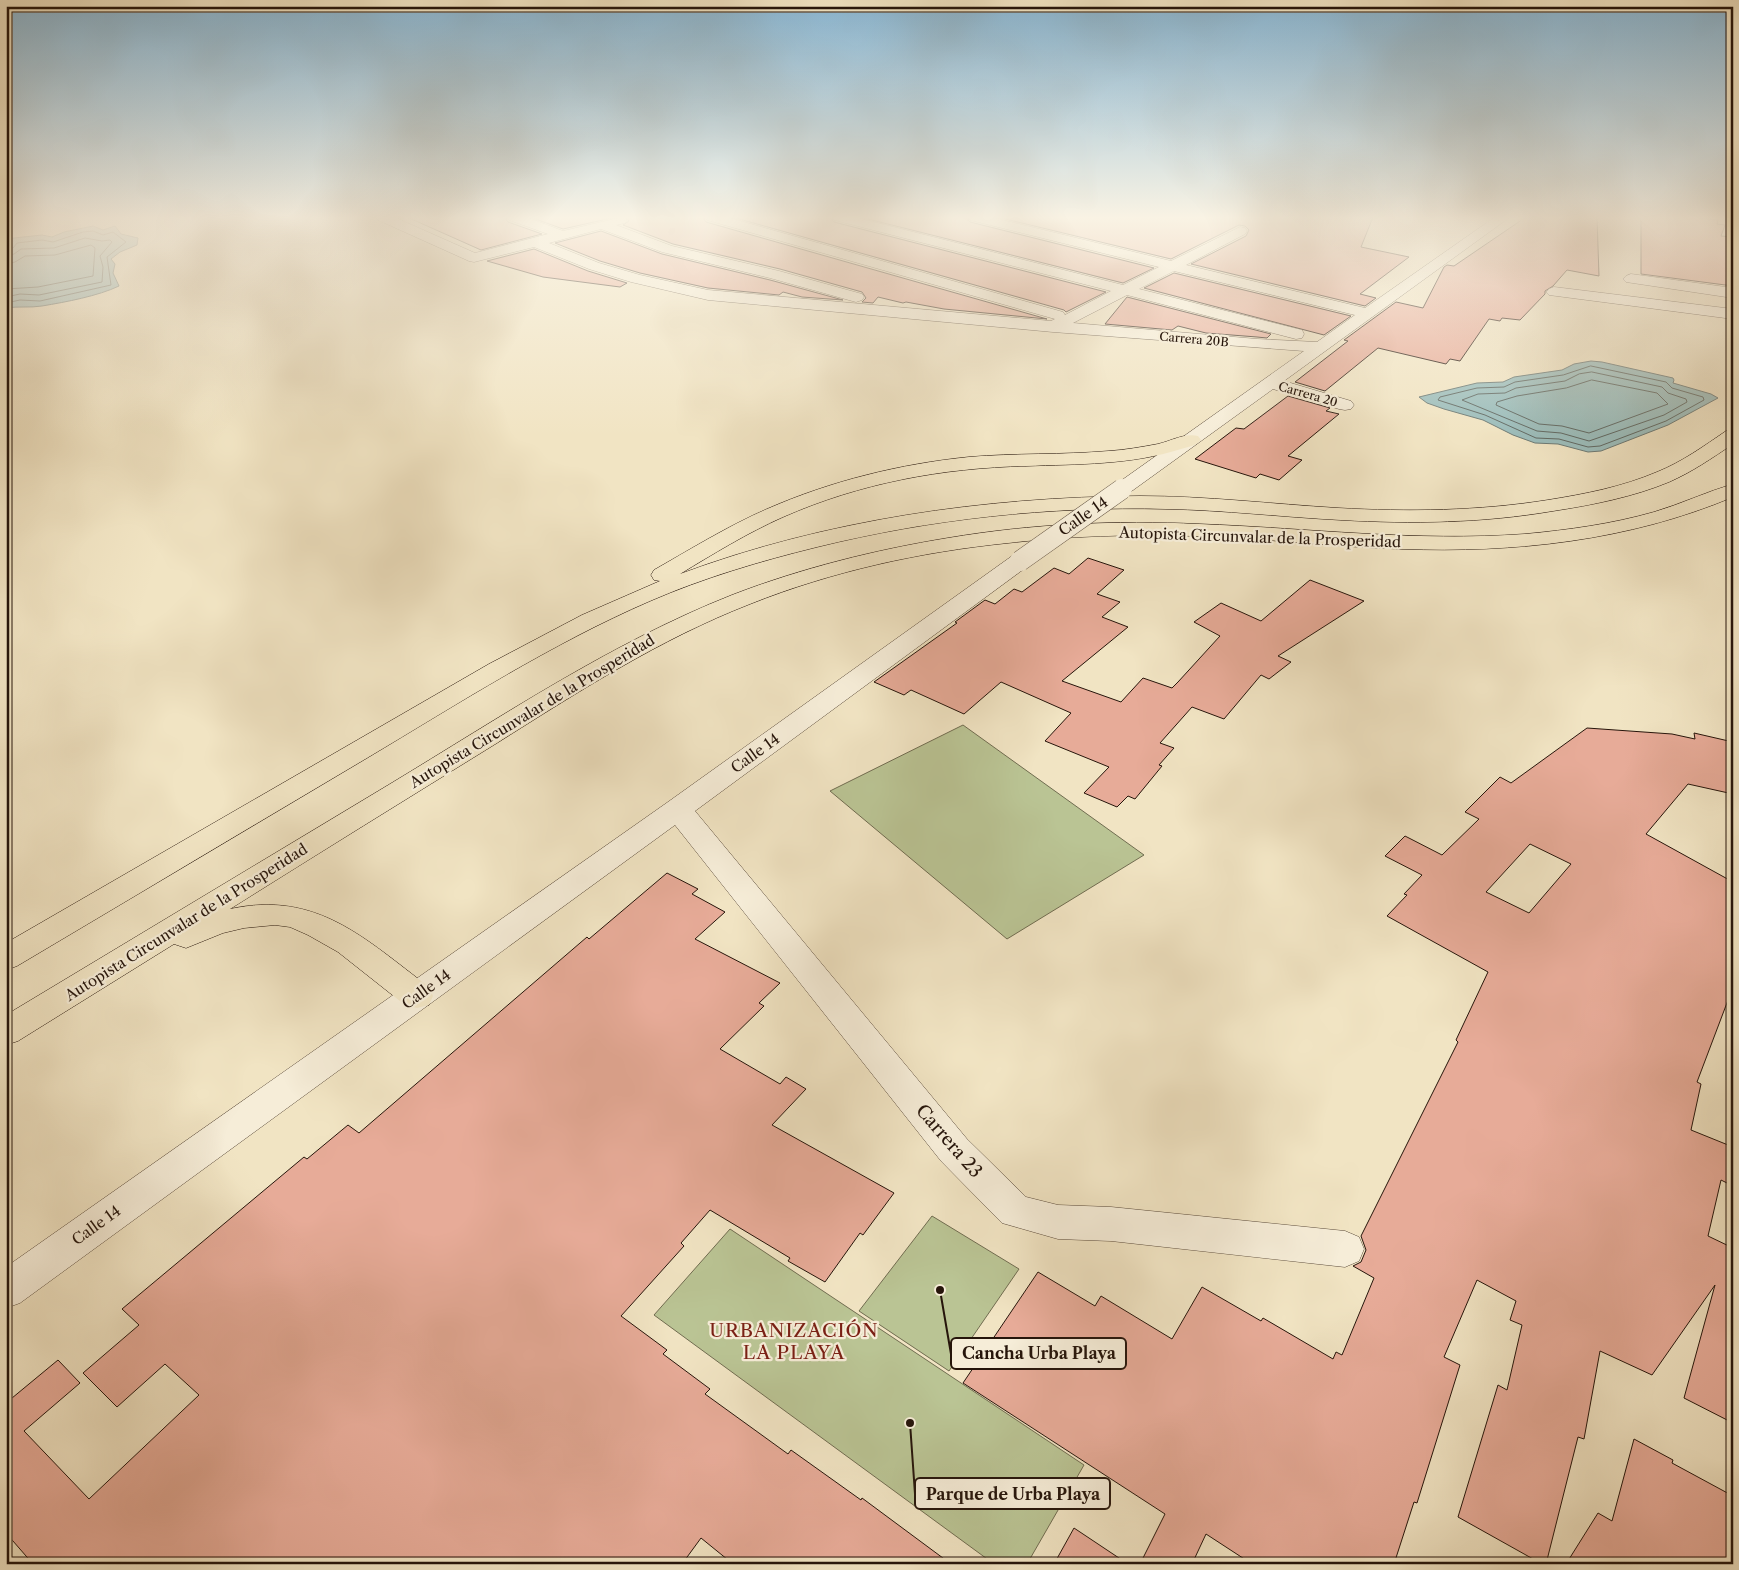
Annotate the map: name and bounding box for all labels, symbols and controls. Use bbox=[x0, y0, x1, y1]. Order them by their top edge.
street label: Carrera 20B bbox=[1159, 328, 1229, 350]
street label: Carrera 20 bbox=[1277, 378, 1339, 410]
street label: Calle 14 bbox=[1055, 492, 1111, 540]
street label: Autopista Circunvalar de la Prosperidad bbox=[1118, 523, 1401, 551]
street label: Autopista Circunvalar de la Prosperidad bbox=[405, 630, 658, 792]
street label: Calle 14 bbox=[727, 729, 783, 777]
street label: Autopista Circunvalar de la Prosperidad bbox=[60, 839, 311, 1005]
street label: Calle 14 bbox=[398, 965, 454, 1013]
street label: Carrera 23 bbox=[911, 1100, 987, 1182]
street label: Calle 14 bbox=[68, 1201, 124, 1249]
district label: URBANIZACIÓN LA PLAYA bbox=[709, 1319, 879, 1364]
callout: Cancha Urba Playa bbox=[951, 1338, 1126, 1369]
text: Cancha Urba Playa bbox=[962, 1343, 1117, 1363]
callout: Parque de Urba Playa bbox=[915, 1478, 1110, 1509]
text: Parque de Urba Playa bbox=[926, 1484, 1101, 1504]

